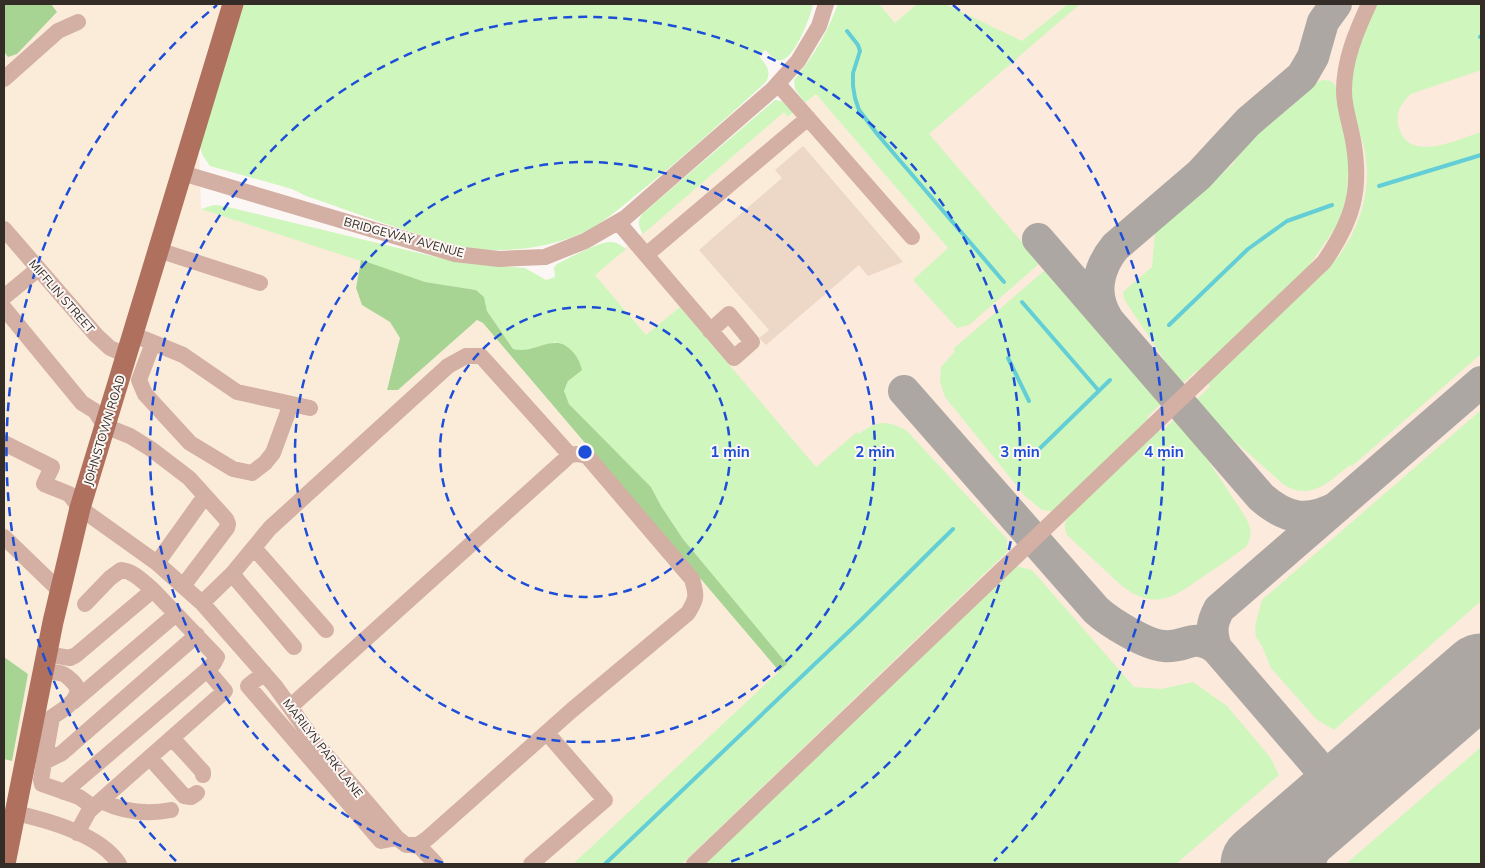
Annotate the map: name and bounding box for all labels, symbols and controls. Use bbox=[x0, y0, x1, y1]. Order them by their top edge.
street label: BRIDGEWAY AVENUE bbox=[342, 214, 466, 260]
street label: MIFFLIN STREET bbox=[26, 256, 99, 336]
street label: JOHNSTOWN ROAD bbox=[80, 373, 128, 487]
text: 1 min bbox=[710, 442, 750, 461]
text: 2 min bbox=[855, 442, 895, 461]
text: 3 min bbox=[1000, 442, 1040, 461]
text: 4 min bbox=[1144, 442, 1184, 461]
centre of rings bbox=[576, 443, 594, 461]
street label: MARILYN PARK LANE bbox=[280, 696, 366, 800]

